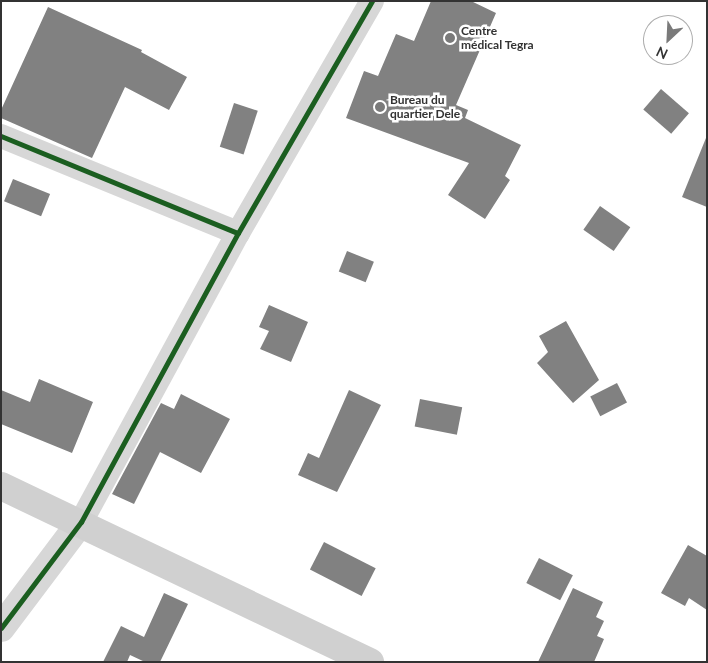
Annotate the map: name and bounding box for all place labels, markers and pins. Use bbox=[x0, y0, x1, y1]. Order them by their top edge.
place label: Centre médical Tegra bbox=[461, 24, 534, 52]
marker: Centre médical Tegra bbox=[443, 31, 457, 45]
place label: Bureau du quartier Dele bbox=[390, 93, 461, 121]
marker: Bureau du quartier Dele bbox=[374, 101, 386, 113]

